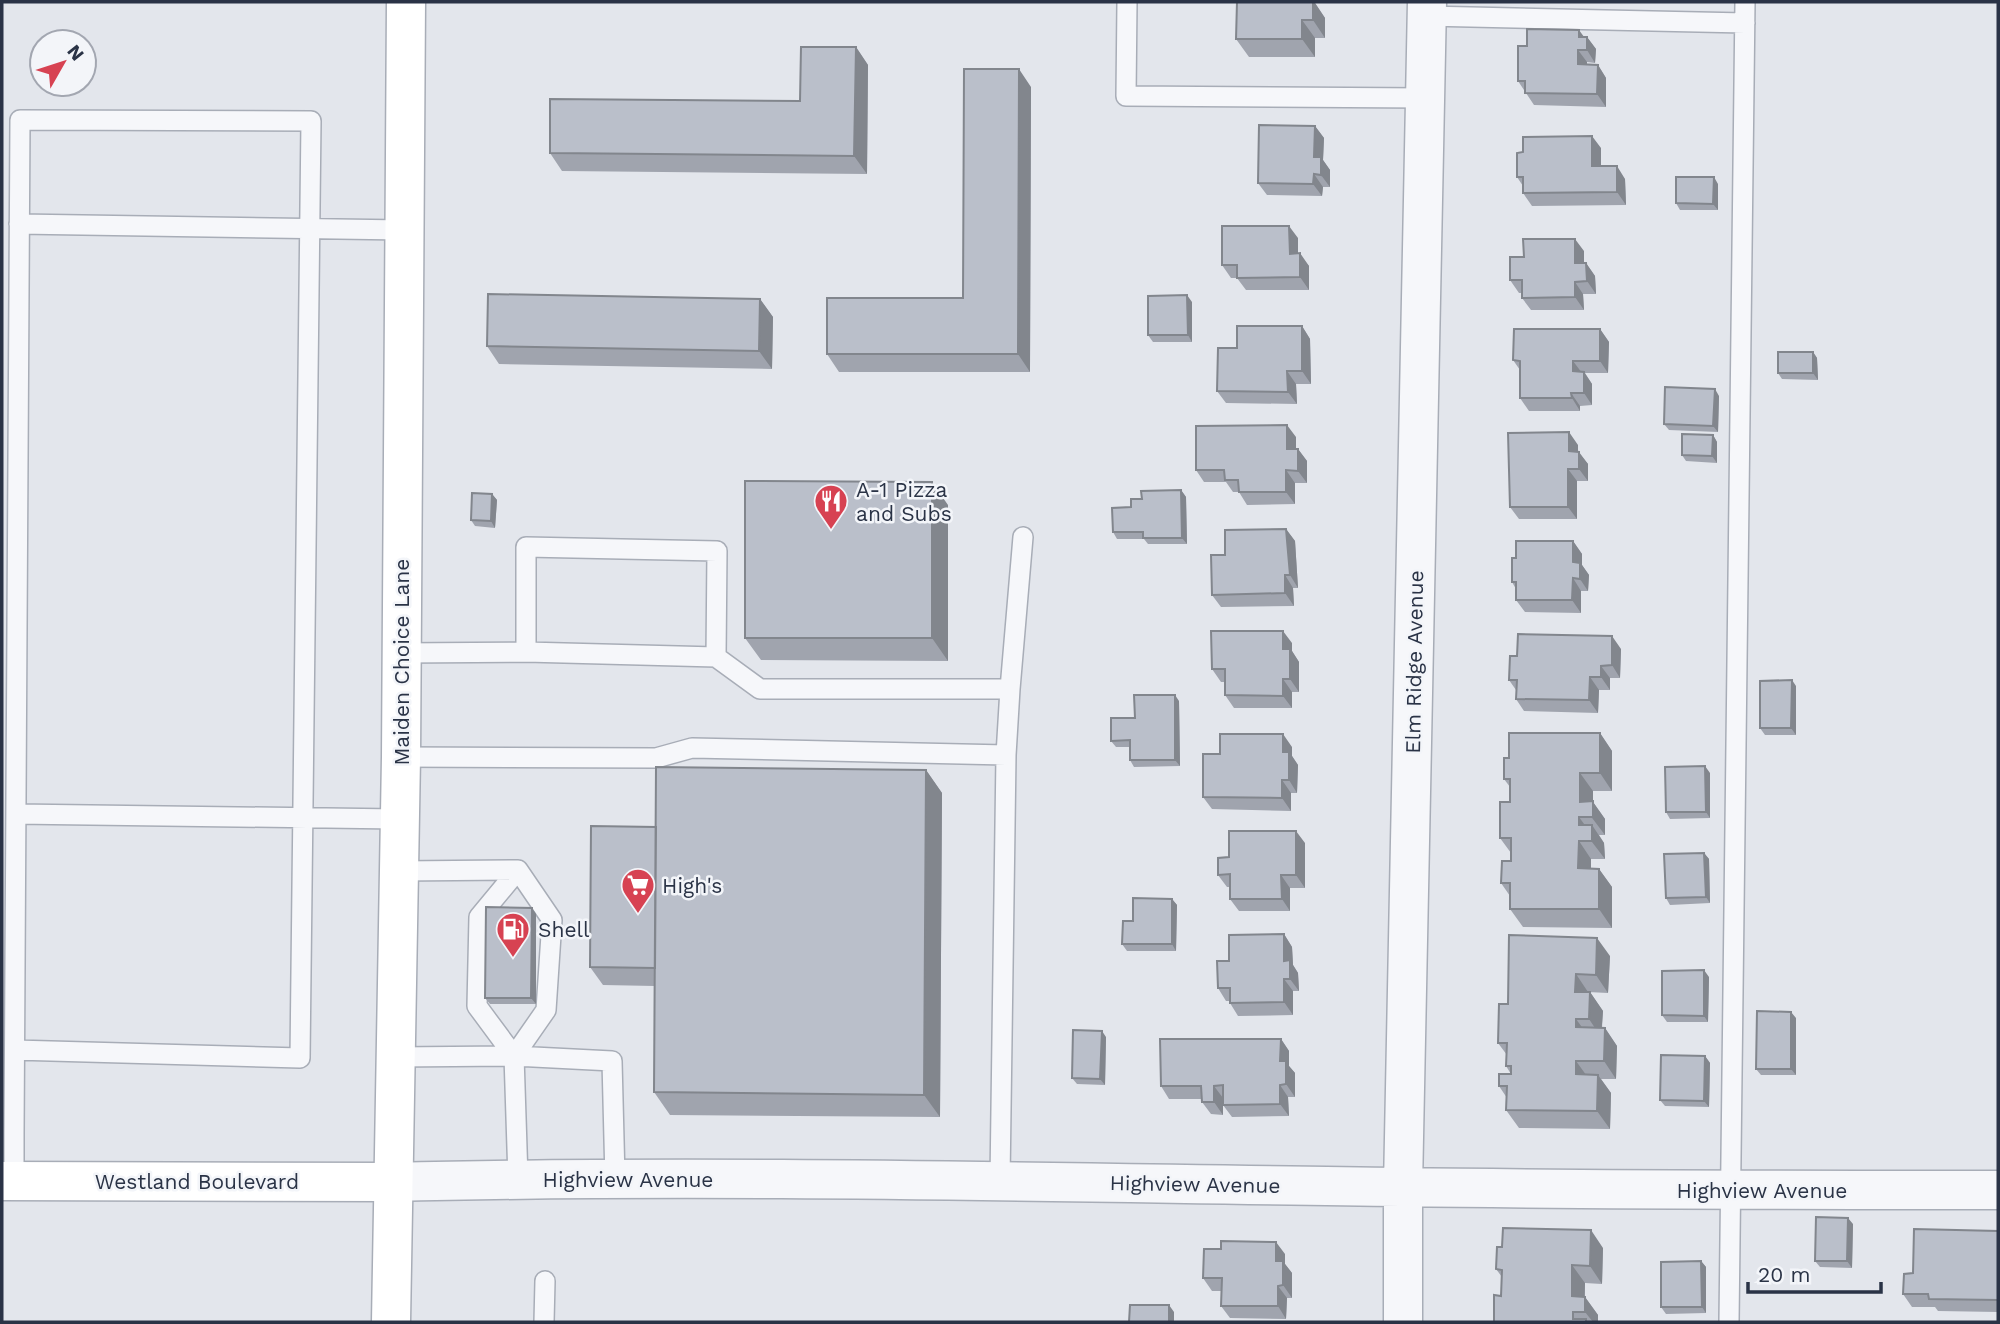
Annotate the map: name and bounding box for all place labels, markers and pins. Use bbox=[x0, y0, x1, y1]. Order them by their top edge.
place label: A-1 Pizza and Subs bbox=[856, 477, 952, 526]
restaurant icon: A-1 Pizza and Subs bbox=[812, 482, 850, 531]
supermarket icon: High's bbox=[619, 866, 657, 915]
place label: High's bbox=[662, 873, 722, 898]
fuel station icon: Shell bbox=[494, 910, 532, 959]
place label: Shell bbox=[538, 917, 590, 942]

